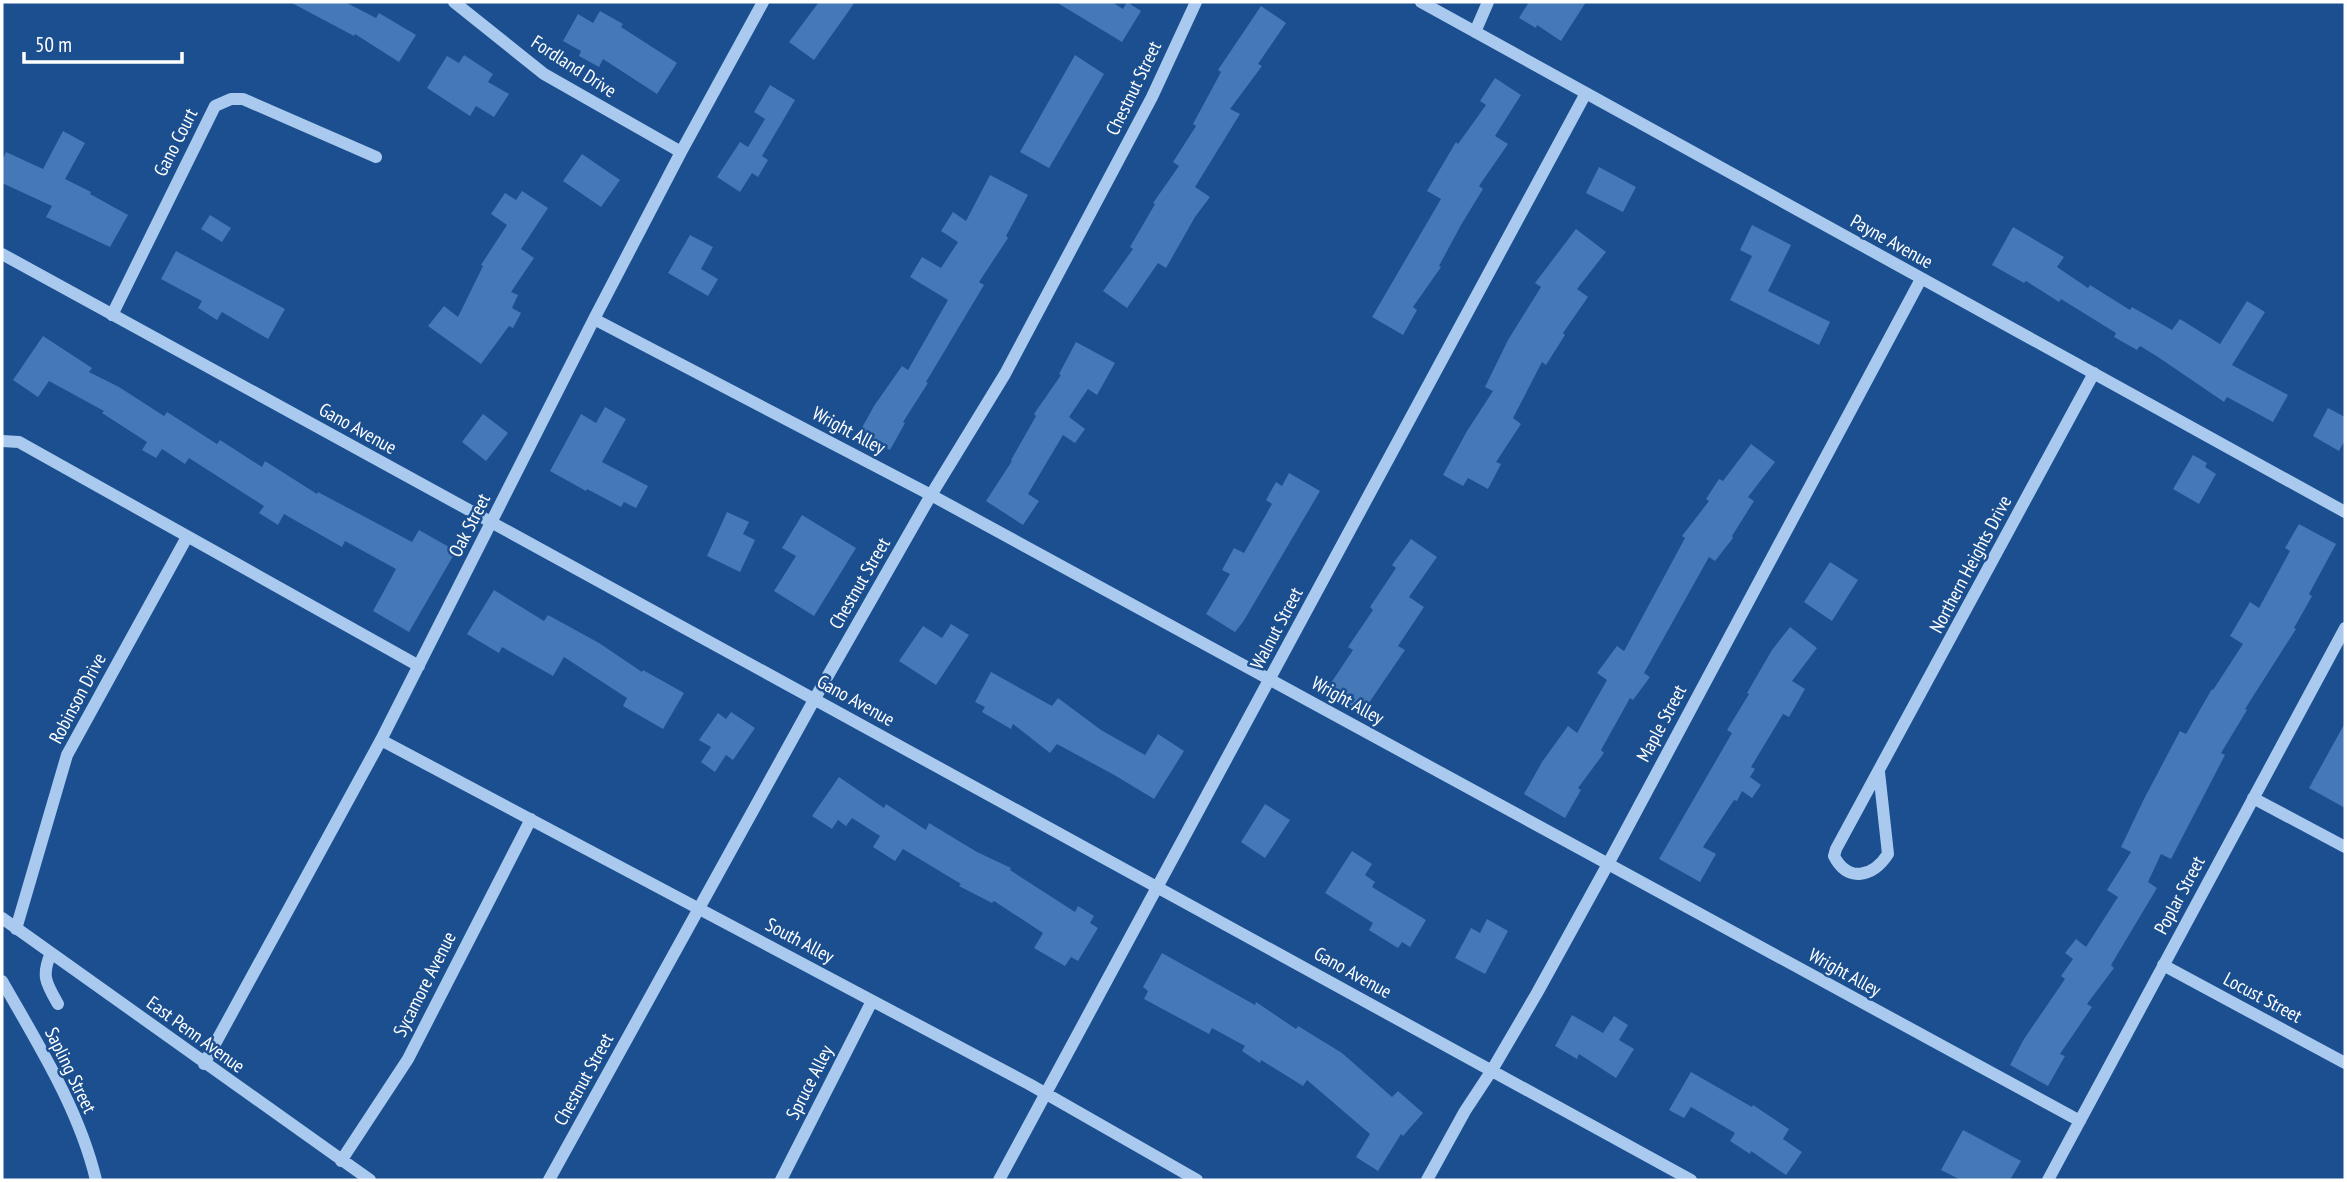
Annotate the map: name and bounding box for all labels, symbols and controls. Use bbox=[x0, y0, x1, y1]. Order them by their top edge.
scale bar bbox=[24, 21, 182, 65]
street label: Fordland Drive bbox=[527, 30, 621, 102]
text: 50 m bbox=[35, 31, 72, 58]
street label: Chestnut Street bbox=[1100, 36, 1166, 139]
street label: Gano Court bbox=[148, 103, 203, 180]
street label: Payne Avenue bbox=[1847, 209, 1938, 274]
street label: Gano Avenue bbox=[315, 397, 401, 459]
street label: Wright Alley bbox=[808, 401, 890, 460]
street label: Oak Street bbox=[443, 488, 496, 561]
street label: Northern Heights Drive bbox=[1924, 491, 2016, 637]
street label: Chestnut Street bbox=[823, 532, 895, 633]
street label: Walnut Street bbox=[1244, 582, 1308, 673]
street label: Robinson Drive bbox=[43, 649, 111, 747]
street label: Gano Avenue bbox=[813, 669, 899, 731]
street label: Wright Alley bbox=[1308, 670, 1389, 730]
street label: Maple Street bbox=[1631, 680, 1692, 766]
street label: Poplar Street bbox=[2148, 851, 2210, 938]
street label: South Alley bbox=[762, 912, 839, 968]
street label: Sycamore Avenue bbox=[387, 927, 461, 1041]
street label: Gano Avenue bbox=[1310, 941, 1396, 1003]
street label: Wright Alley bbox=[1805, 942, 1886, 1002]
street label: Locust Street bbox=[2220, 966, 2307, 1028]
street label: East Penn Avenue bbox=[142, 990, 250, 1078]
street label: Sapling Street bbox=[40, 1023, 102, 1117]
street label: Chestnut Street bbox=[548, 1028, 619, 1129]
street label: Spruce Alley bbox=[780, 1040, 838, 1123]

